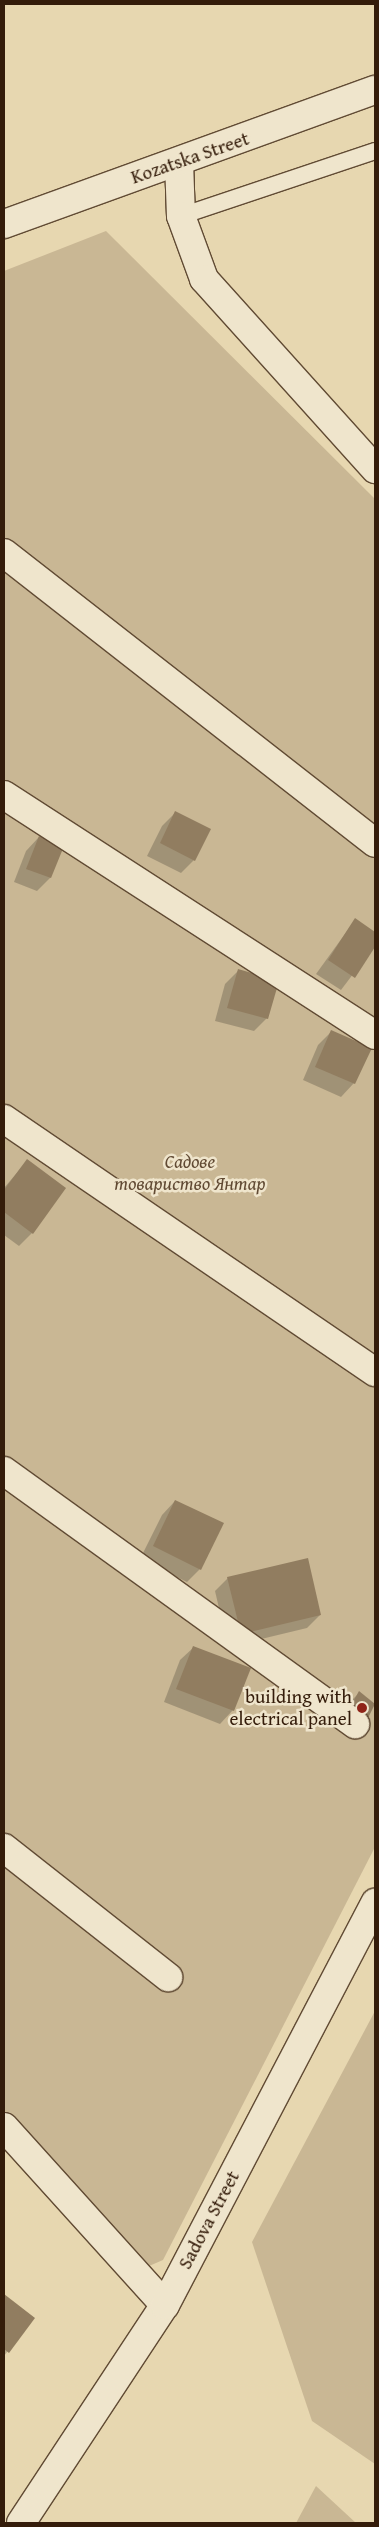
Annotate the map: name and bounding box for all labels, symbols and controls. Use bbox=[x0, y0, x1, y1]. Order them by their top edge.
street label: Kozatska Street bbox=[128, 127, 252, 189]
park label: Садове товариство Янтар bbox=[114, 1151, 266, 1195]
place label: building with electrical panel bbox=[229, 1686, 352, 1730]
marker: building with electrical panel bbox=[356, 1702, 368, 1714]
street label: Sadova Street bbox=[174, 2167, 244, 2273]

